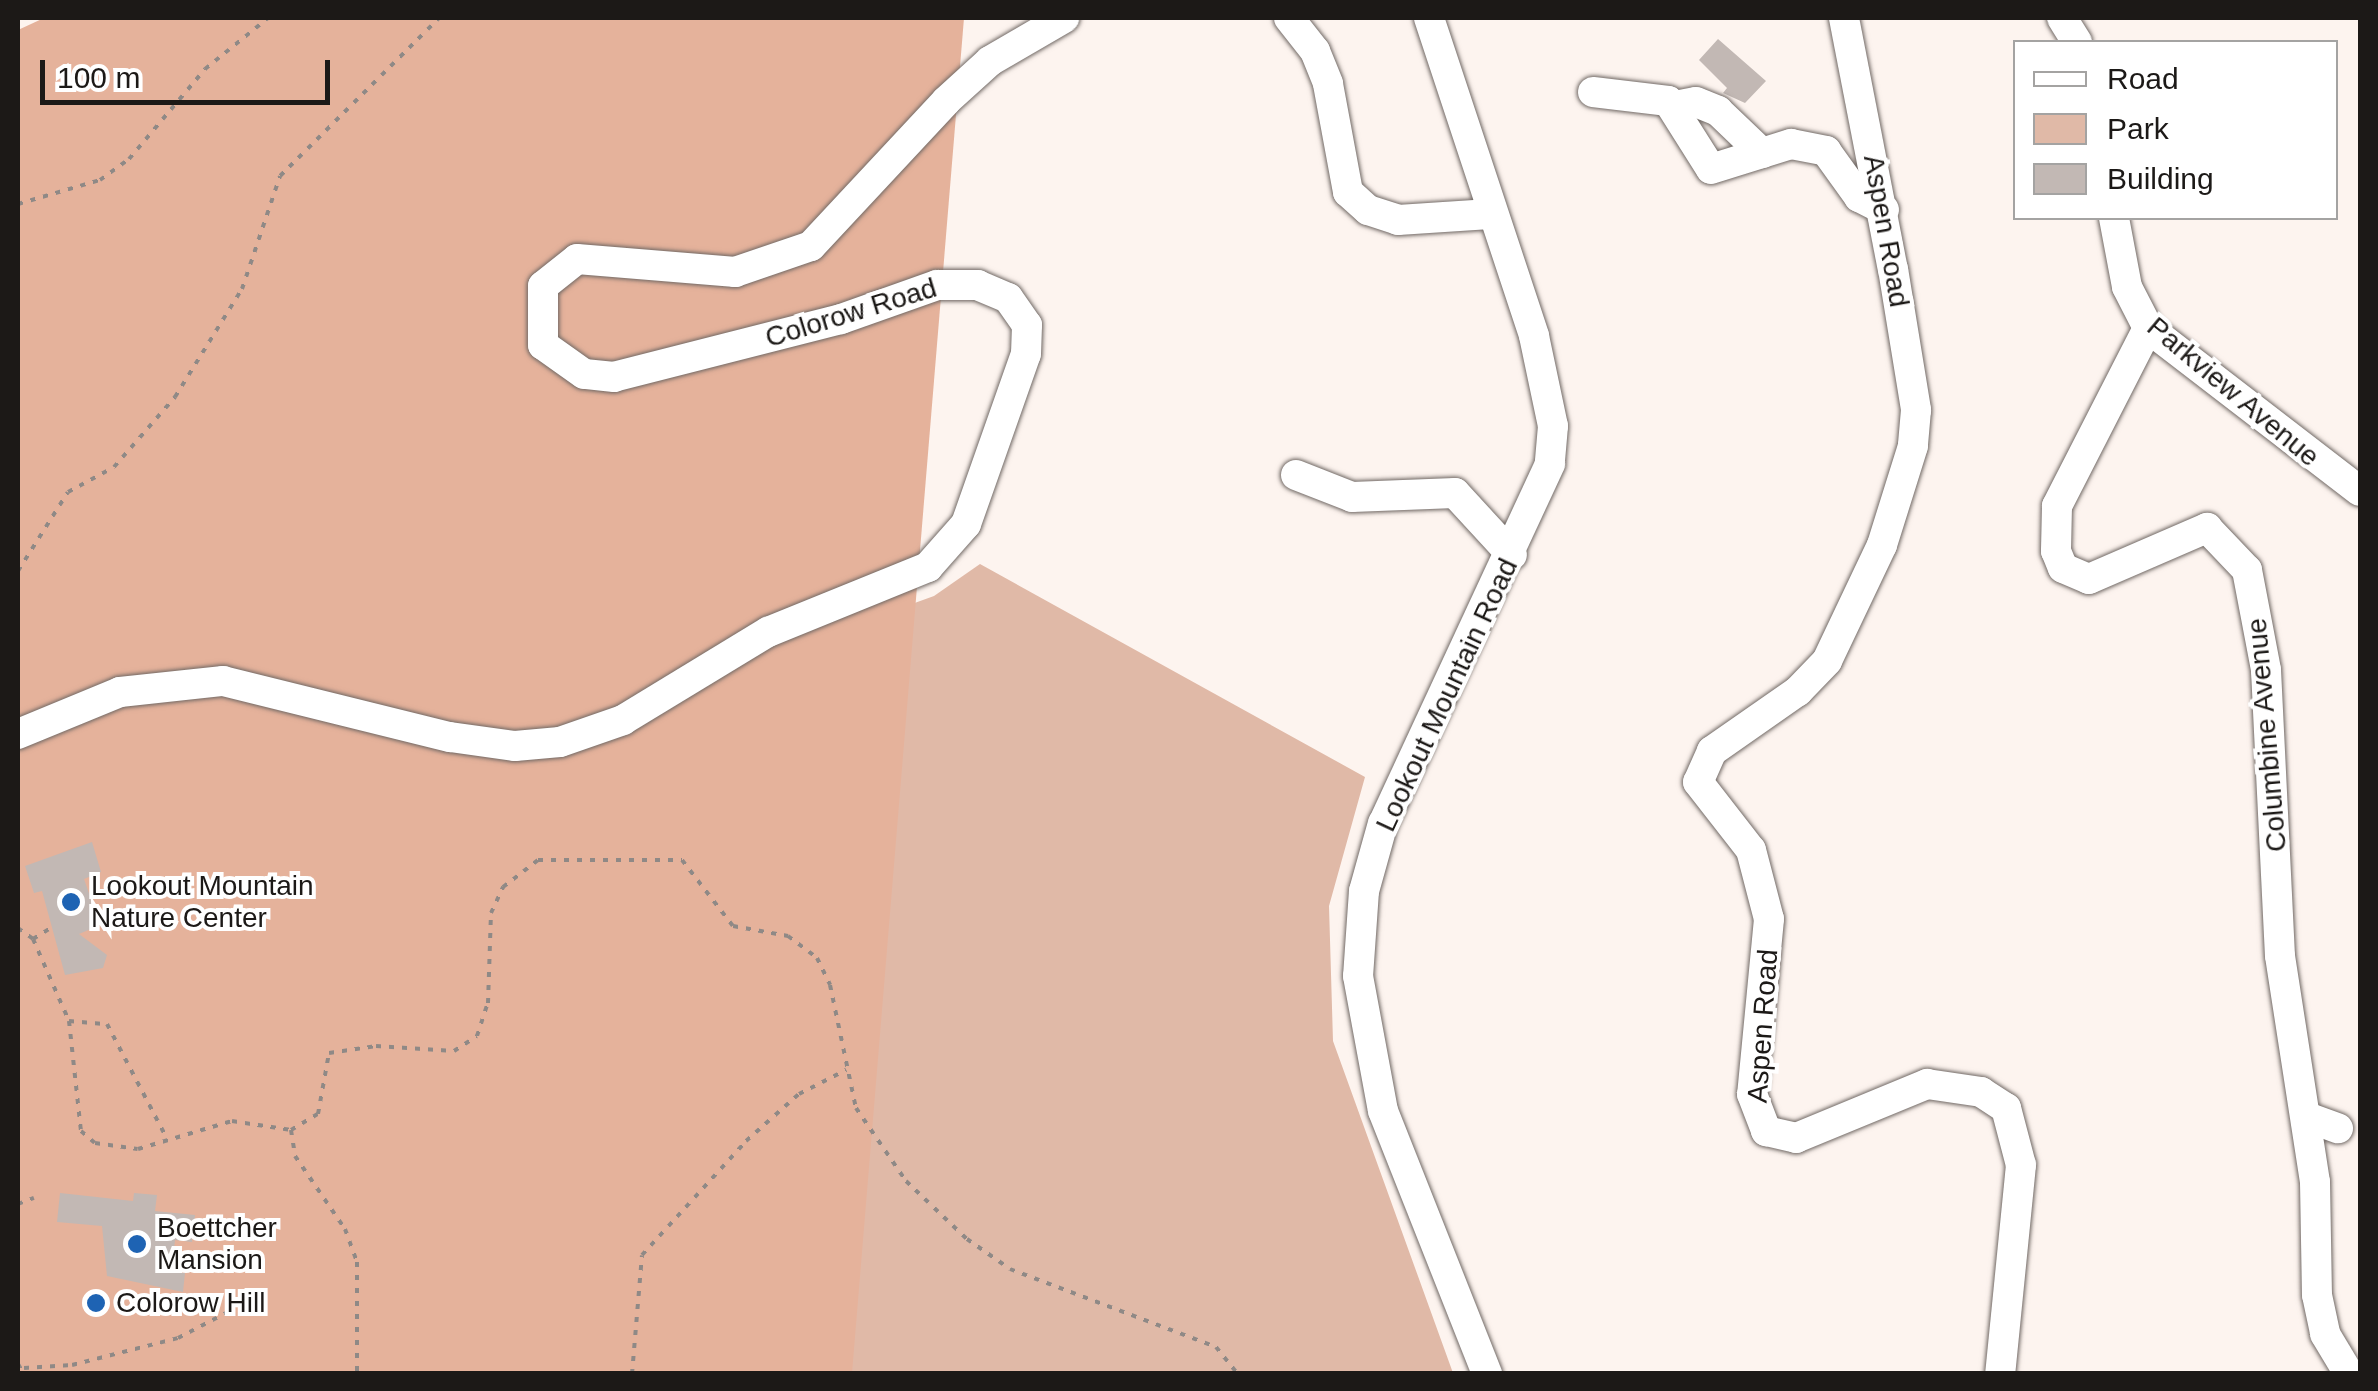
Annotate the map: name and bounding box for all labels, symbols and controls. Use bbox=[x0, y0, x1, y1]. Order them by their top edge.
scale bar bbox=[45, 40, 335, 102]
legend bbox=[2013, 40, 2338, 220]
text: 100 m bbox=[57, 61, 140, 94]
text: Road bbox=[2107, 62, 2179, 95]
text: Park bbox=[2107, 112, 2169, 145]
street label: Aspen Road bbox=[1856, 152, 1916, 310]
text: Building bbox=[2107, 162, 2214, 195]
street label: Colorow Road bbox=[761, 271, 941, 355]
street label: Parkview Avenue bbox=[2140, 310, 2326, 474]
street label: Lookout Mountain Road bbox=[1369, 553, 1525, 837]
street label: Columbine Avenue bbox=[2240, 616, 2294, 854]
place label: Lookout Mountain Nature Center bbox=[91, 869, 314, 935]
marker: Lookout Mountain Nature Center bbox=[60, 891, 82, 913]
street label: Aspen Road bbox=[1741, 948, 1785, 1104]
place label: Boettcher Mansion bbox=[157, 1211, 277, 1277]
marker: Boettcher Mansion bbox=[126, 1233, 148, 1255]
place label: Colorow Hill bbox=[116, 1286, 265, 1320]
marker: Colorow Hill bbox=[85, 1292, 107, 1314]

